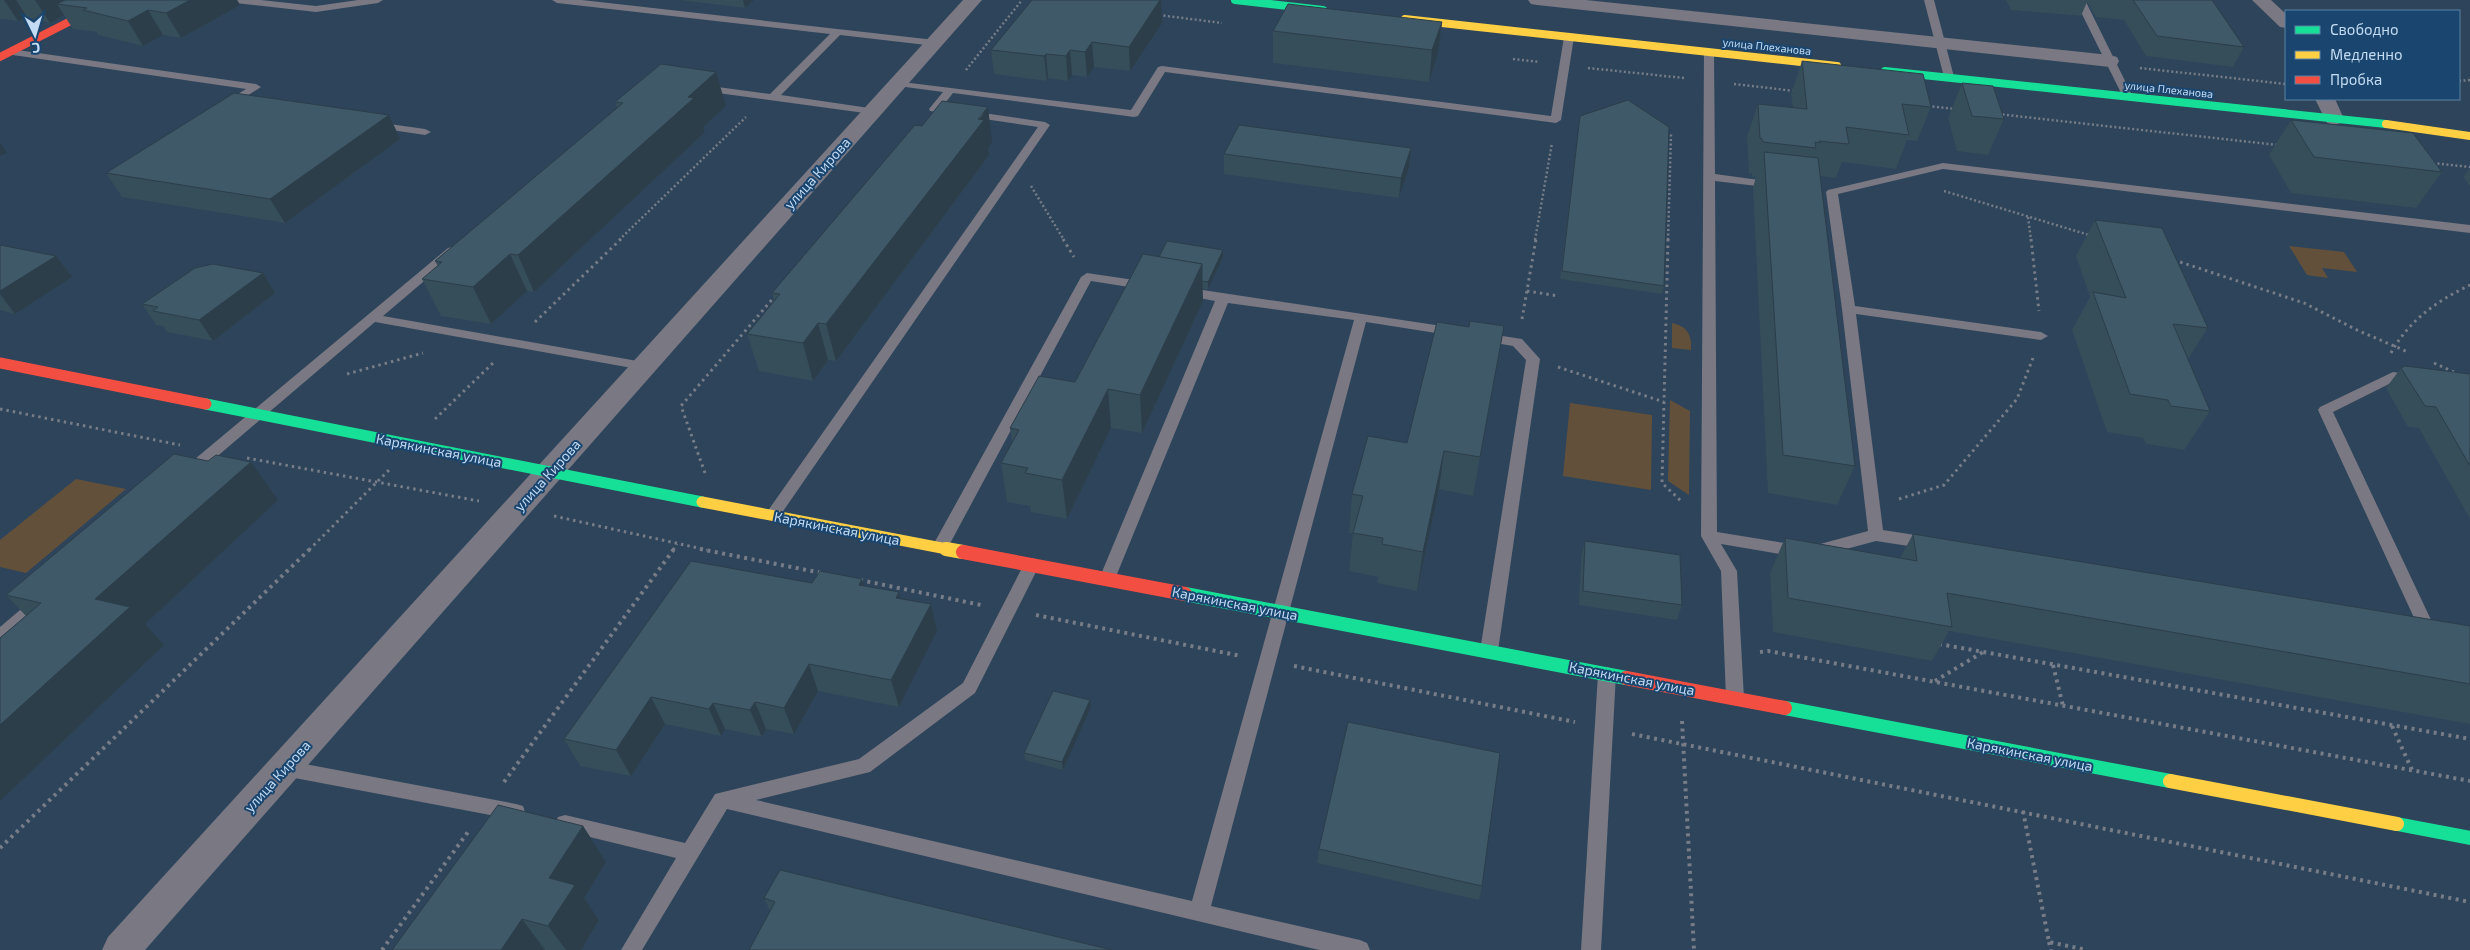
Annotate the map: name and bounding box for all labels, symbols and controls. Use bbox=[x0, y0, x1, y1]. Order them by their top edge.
north arrow bbox=[10, 10, 60, 60]
legend bbox=[2285, 10, 2460, 100]
text: Свободно bbox=[2330, 20, 2399, 38]
street label: улица Плеханова bbox=[1722, 35, 1812, 58]
text: С bbox=[31, 40, 41, 57]
text: Медленно bbox=[2330, 45, 2403, 63]
text: Пробка bbox=[2330, 70, 2382, 88]
street label: улица Плеханова bbox=[2124, 78, 2214, 101]
street label: улица Кирова bbox=[780, 134, 854, 212]
street label: Карякинская улица bbox=[375, 429, 503, 471]
street label: улица Кирова bbox=[510, 436, 584, 514]
street label: Карякинская улица bbox=[773, 507, 901, 549]
street label: Карякинская улица bbox=[1171, 582, 1299, 624]
street label: Карякинская улица bbox=[1568, 657, 1696, 699]
street label: Карякинская улица bbox=[1966, 733, 2094, 775]
street label: улица Кирова bbox=[240, 737, 314, 815]

